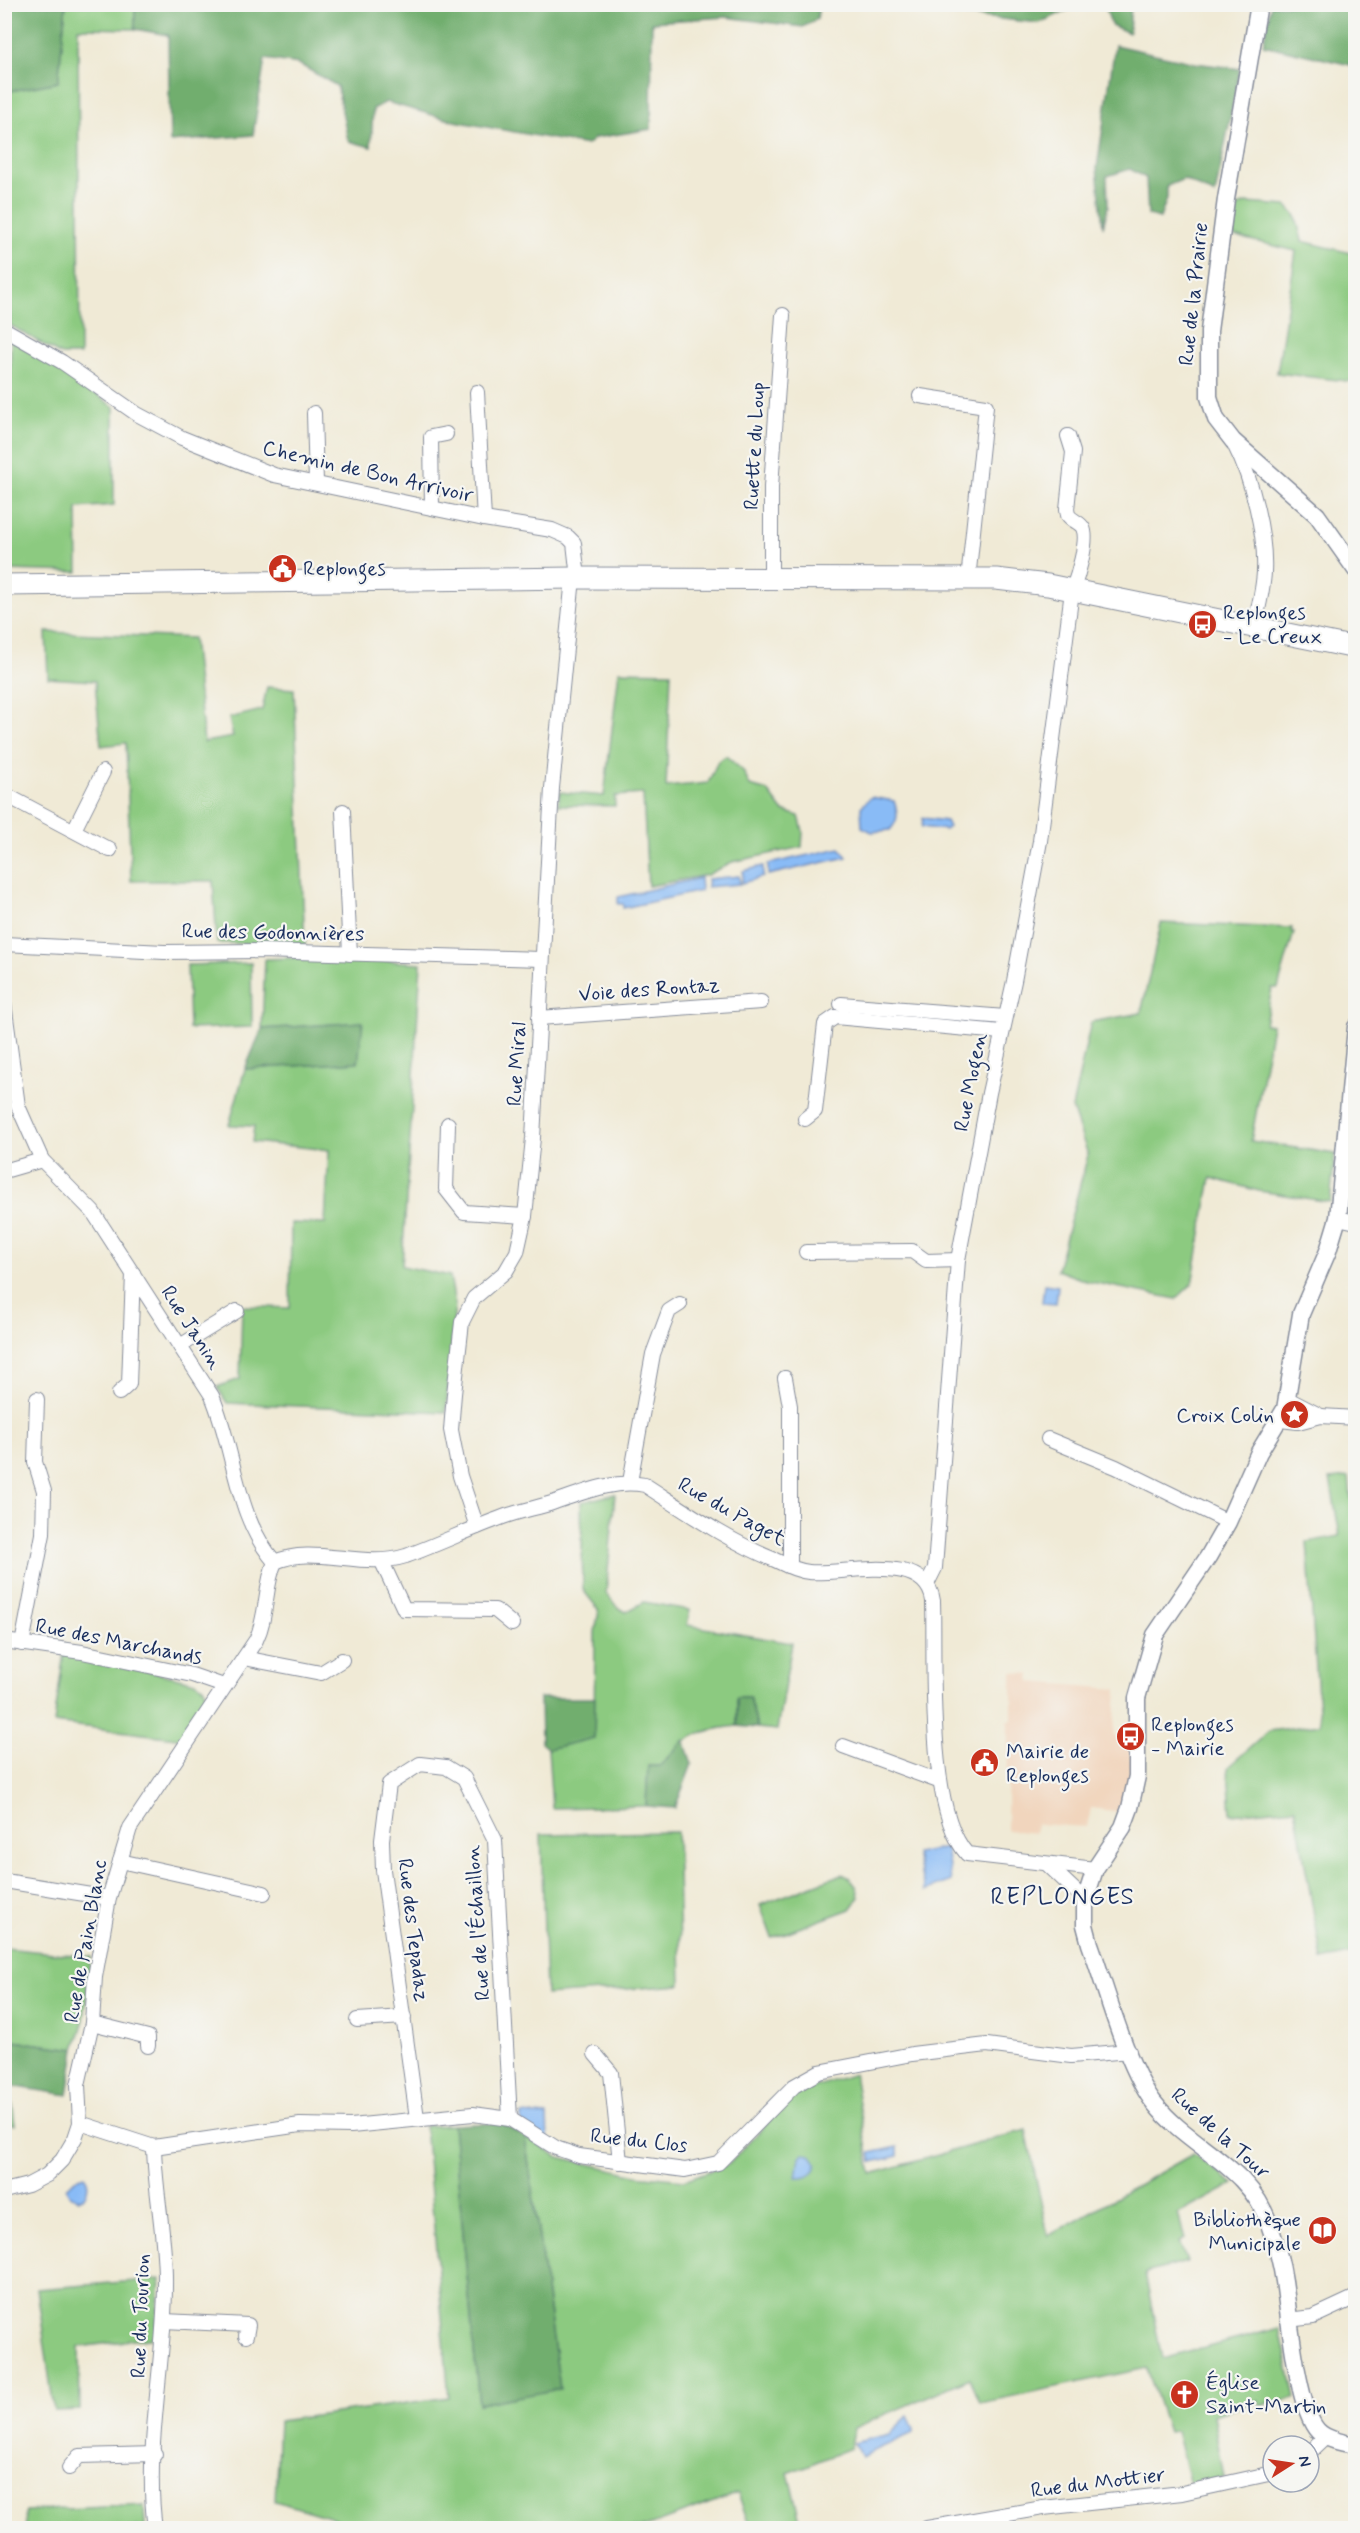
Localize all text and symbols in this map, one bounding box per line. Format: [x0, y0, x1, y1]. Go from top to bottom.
street label: Rue de la Prairie [1173, 221, 1215, 367]
street label: Ruette du Loup [738, 381, 772, 511]
street label: Chemin de Bon Arrivoir [260, 434, 476, 510]
public building icon: Replonges [266, 552, 298, 584]
place label: Replonges [303, 555, 386, 585]
place label: Replonges - Le Creux [1223, 599, 1322, 651]
bus stop icon: Replonges - Le Creux [1186, 608, 1218, 640]
street label: Rue des Godonnières [181, 917, 365, 949]
street label: Voie des Rontaz [578, 971, 721, 1009]
street label: Rue Miral [501, 1021, 533, 1107]
street label: Rue Mogen [948, 1030, 996, 1134]
street label: Rue Janin [154, 1280, 229, 1375]
place icon: Croix Colin [1279, 1399, 1311, 1431]
place label: Croix Colin [1176, 1402, 1274, 1430]
street label: Rue du Paget [672, 1471, 791, 1554]
street label: Rue des Marchands [33, 1612, 205, 1672]
place label: Replonges - Mairie [1151, 1711, 1234, 1763]
bus stop icon: Replonges - Mairie [1114, 1720, 1146, 1752]
place label: Mairie de Replonges [1006, 1738, 1089, 1792]
public building icon: Mairie de Replonges [969, 1747, 1001, 1779]
street label: Rue de l'Échaillon [459, 1844, 497, 2002]
street label: Rue de Pain Blanc [58, 1857, 114, 2025]
street label: Rue des Tepadaz [390, 1857, 436, 2004]
district label: REPLONGES [991, 1882, 1135, 1913]
street label: Rue de la Tour [1165, 2082, 1276, 2186]
street label: Rue du Clos [589, 2122, 689, 2160]
place label: Bibliothèque Municipale [1193, 2206, 1301, 2258]
library icon: Bibliothèque Municipale [1306, 2215, 1338, 2247]
street label: Rue du Tourion [125, 2253, 157, 2379]
place label: Église Saint-Martin [1206, 2369, 1326, 2421]
church icon: Église Saint-Martin [1169, 2378, 1201, 2410]
north arrow [1261, 2434, 1321, 2494]
text: N [1293, 2454, 1316, 2469]
street label: Rue du Mottier [1029, 2461, 1167, 2505]

